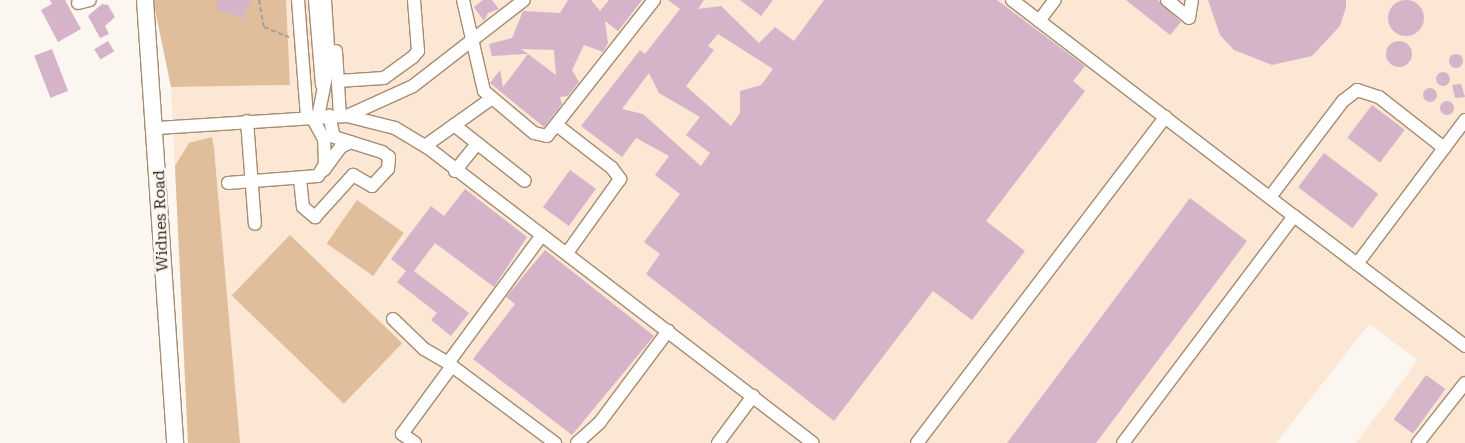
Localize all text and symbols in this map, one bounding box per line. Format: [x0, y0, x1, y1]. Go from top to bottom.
street label: Widnes Road [150, 170, 172, 272]

